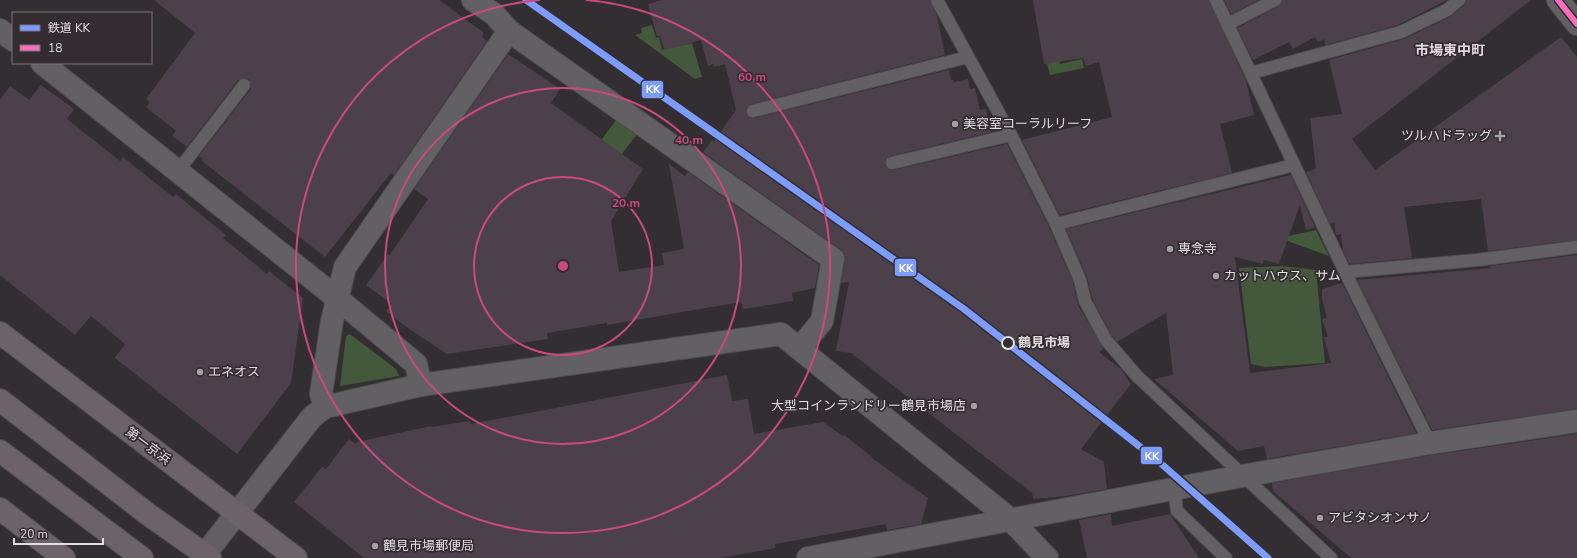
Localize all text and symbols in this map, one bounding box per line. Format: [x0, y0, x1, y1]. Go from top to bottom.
legend [12, 12, 152, 64]
text: 鉄道 KK [48, 20, 91, 36]
text: 18 [48, 40, 62, 56]
district label: 市場東中町 [1415, 41, 1485, 60]
text: 60 m [738, 69, 766, 85]
line badge: KK [641, 80, 664, 99]
text: KK [646, 82, 661, 97]
place label: 美容室コーラルリーフ [963, 115, 1092, 133]
marker: 美容室コーラルリーフ [950, 119, 960, 129]
place label: ツルハドラッグ [1401, 127, 1492, 145]
marker: ツルハドラッグ [1495, 131, 1505, 141]
text: 40 m [675, 132, 703, 148]
text: 20 m [612, 195, 640, 211]
place label: 専念寺 [1178, 240, 1217, 258]
marker: 専念寺 [1165, 244, 1175, 254]
line badge: KK [894, 258, 917, 277]
centre of rings [556, 259, 570, 273]
text: KK [899, 261, 914, 276]
place label: カットハウス、サム [1224, 267, 1341, 285]
marker: カットハウス、サム [1211, 271, 1221, 281]
place label: 鶴見市場 [1018, 334, 1070, 352]
marker: 鶴見市場 [1001, 336, 1015, 350]
place label: エネオス [208, 363, 260, 381]
marker: エネオス [195, 367, 205, 377]
place label: 大型コインランドリー鶴見市場店 [771, 397, 966, 415]
marker: 大型コインランドリー鶴見市場店 [969, 401, 979, 411]
street label: 第一京浜 [122, 423, 174, 469]
line badge: KK [1140, 446, 1163, 465]
text: KK [1145, 449, 1160, 464]
place label: アビタシオンサノ [1328, 509, 1432, 527]
marker: アビタシオンサノ [1315, 513, 1325, 523]
scale bar [14, 520, 103, 546]
text: 20 m [20, 526, 48, 542]
place label: 鶴見市場郵便局 [383, 537, 474, 555]
marker: 鶴見市場郵便局 [370, 541, 380, 551]

